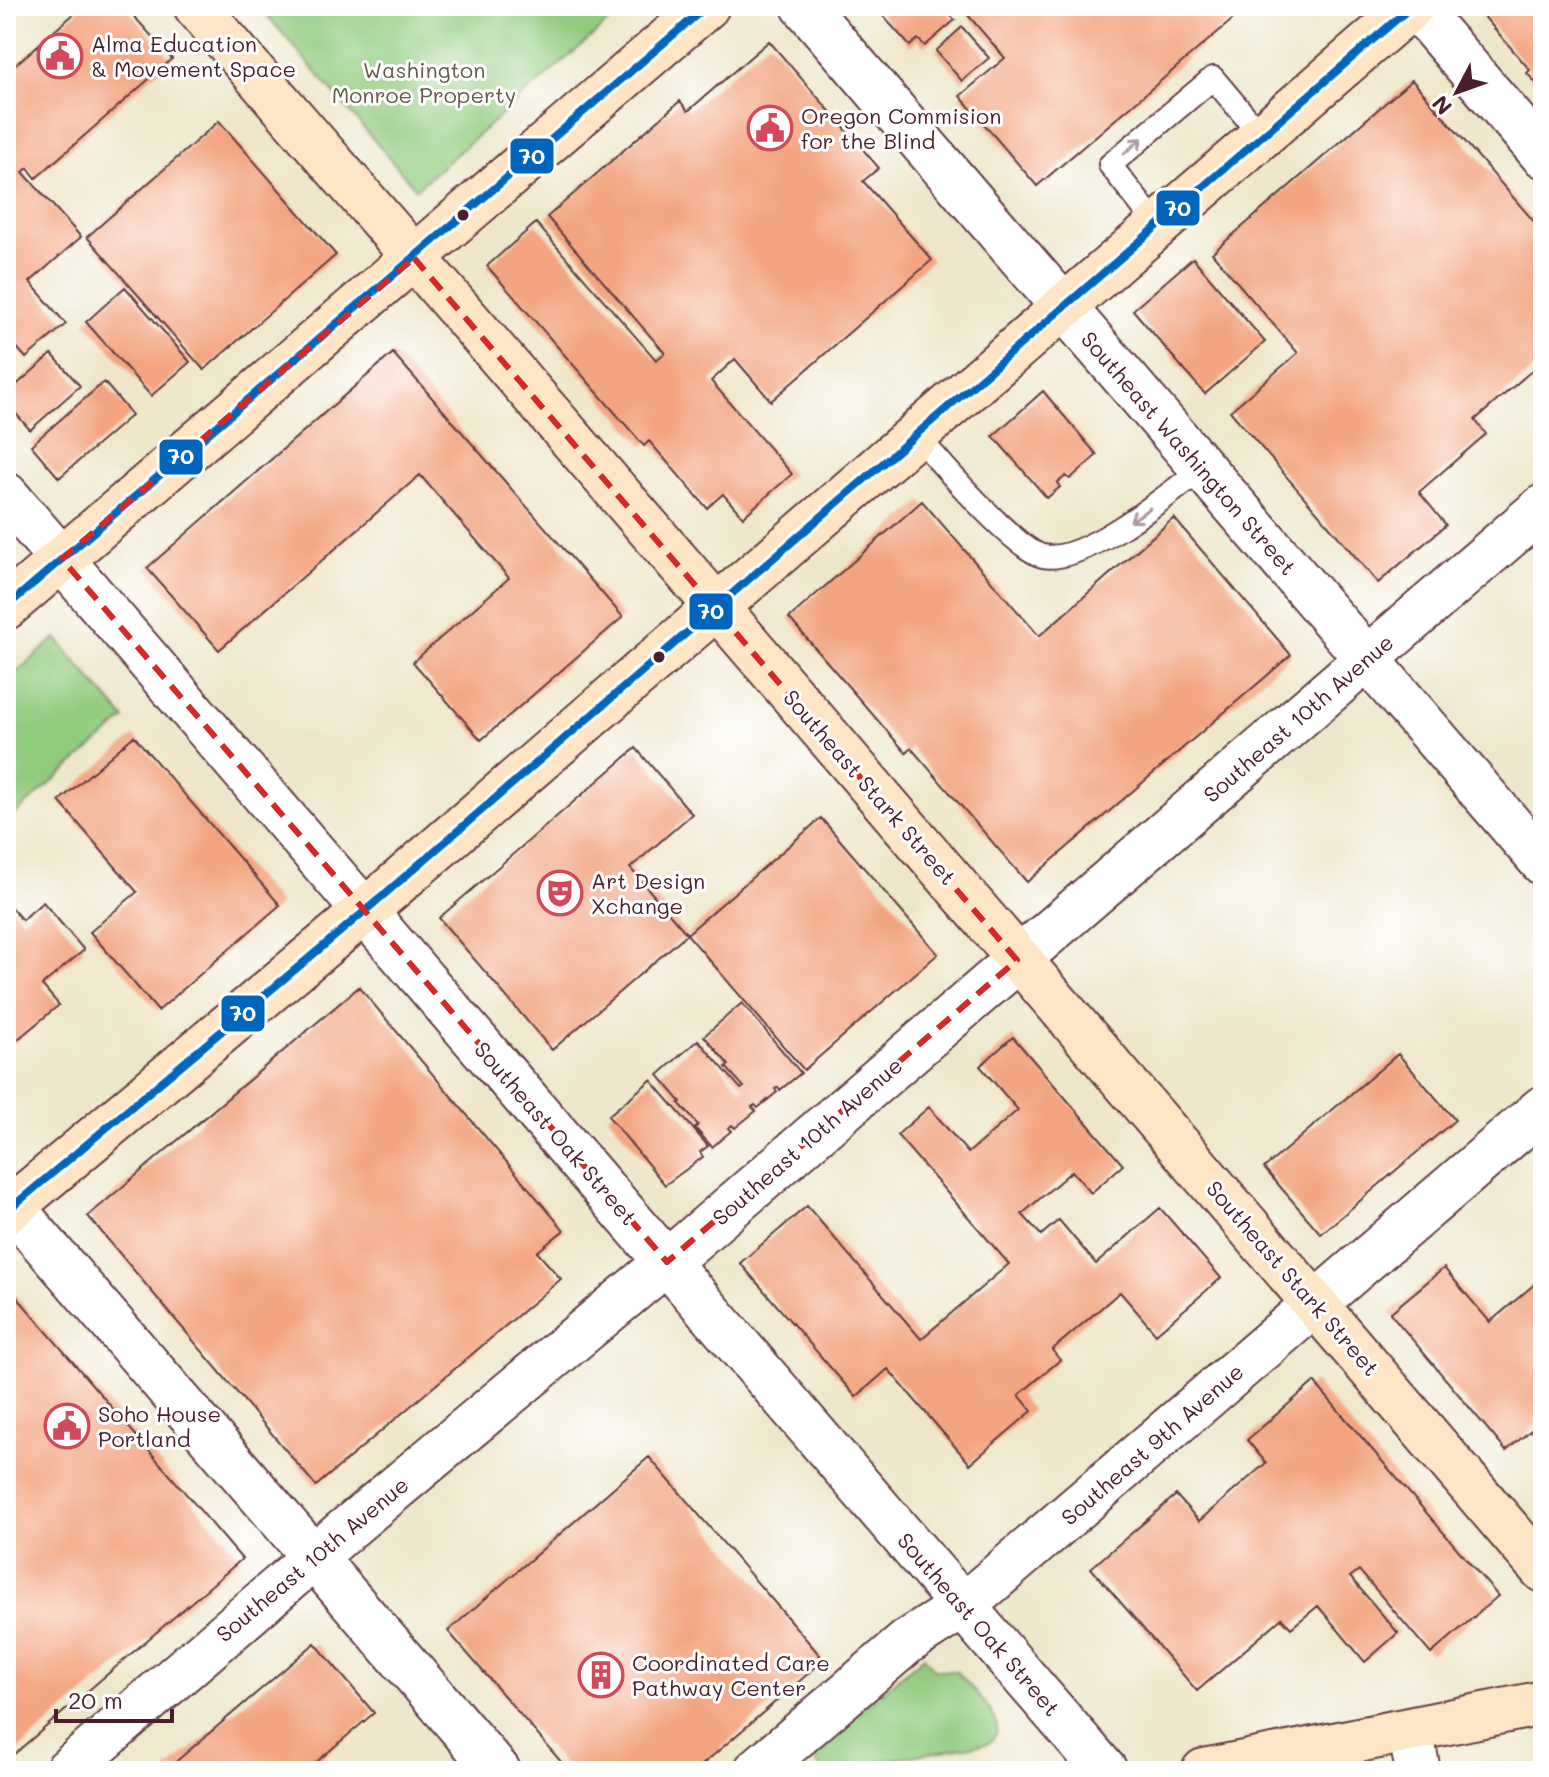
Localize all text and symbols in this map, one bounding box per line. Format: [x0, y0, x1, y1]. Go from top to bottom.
place label: Alma Education & Movement Space [91, 29, 296, 83]
public building icon: Alma Education & Movement Space [36, 32, 84, 80]
north arrow [1417, 52, 1497, 132]
park label: Washington Monroe Property [332, 55, 516, 109]
text: N [1425, 90, 1458, 121]
place label: Oregon Commision for the Blind [801, 101, 1001, 155]
public building icon: Oregon Commision for the Blind [746, 104, 794, 152]
line badge: 70 [509, 137, 555, 175]
one-way arrow [1122, 137, 1143, 155]
text: 70 [519, 141, 545, 170]
line badge: 70 [1155, 189, 1201, 227]
text: 70 [1165, 193, 1191, 222]
unlabelled marker [455, 207, 471, 223]
street label: Southeast Washington Street [1075, 325, 1303, 581]
line badge: 70 [158, 438, 204, 476]
text: 70 [168, 441, 194, 470]
one-way arrow [1130, 507, 1152, 523]
line badge: 70 [688, 592, 734, 631]
text: 70 [698, 596, 724, 625]
street label: Southeast 10th Avenue [1197, 627, 1399, 809]
unlabelled marker [651, 649, 667, 665]
street label: Southeast Stark Street [777, 683, 963, 891]
place label: Art Design Xchange [591, 866, 705, 920]
theatre icon: Art Design Xchange [536, 869, 584, 917]
line badge: 70 [220, 994, 266, 1033]
text: 70 [230, 998, 256, 1027]
street label: Southeast Oak Street [468, 1035, 644, 1231]
street label: Southeast 10th Avenue [706, 1050, 908, 1232]
street label: Southeast Stark Street [1200, 1174, 1386, 1382]
street label: Southeast 9th Avenue [1055, 1357, 1249, 1531]
place label: Soho House Portland [98, 1399, 221, 1453]
public building icon: Soho House Portland [43, 1402, 91, 1450]
street label: Southeast 10th Avenue [210, 1470, 414, 1648]
street label: Southeast Oak Street [891, 1526, 1067, 1722]
place label: Coordinated Care Pathway Center [632, 1648, 830, 1702]
building icon: Coordinated Care Pathway Center [577, 1651, 625, 1699]
scale bar [56, 1673, 172, 1723]
text: 20 m [68, 1684, 123, 1715]

